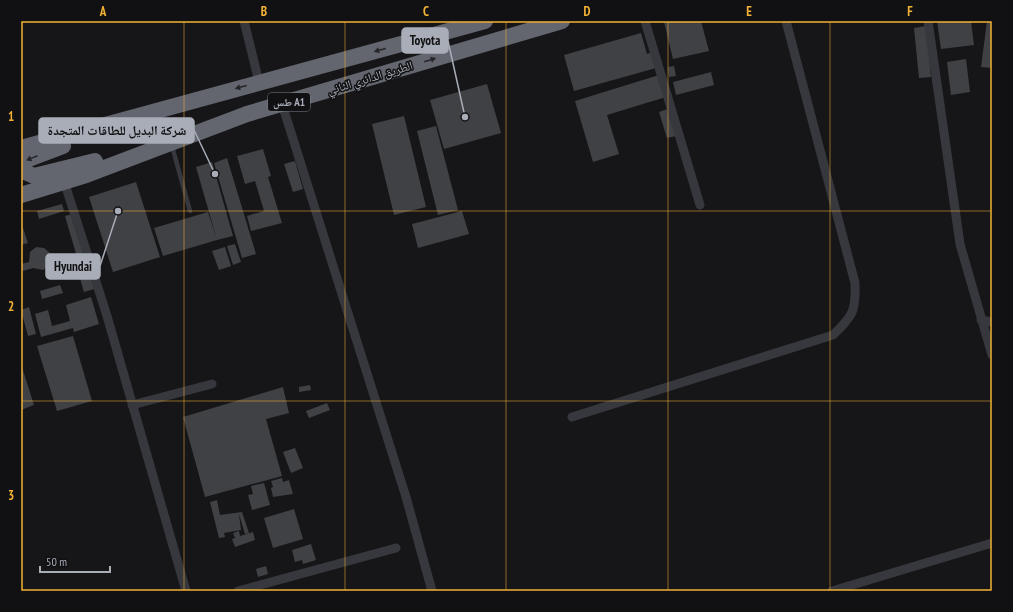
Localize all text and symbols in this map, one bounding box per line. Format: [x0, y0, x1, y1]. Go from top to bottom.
text: A [99, 3, 107, 20]
text: B [261, 3, 267, 20]
text: C [423, 3, 429, 20]
text: D [584, 3, 591, 20]
text: E [746, 3, 752, 20]
text: F [907, 3, 913, 20]
callout: Toyota [402, 28, 448, 53]
text: Toyota [410, 32, 440, 49]
one-way arrow [374, 47, 386, 53]
street label: الطريق الدائري الثاني [325, 57, 415, 101]
one-way arrow [425, 57, 437, 63]
one-way arrow [235, 84, 247, 90]
road number: طس A1 [268, 93, 310, 111]
text: 1 [8, 108, 14, 125]
callout: شركة البديل للطاقات المتجدة [39, 118, 194, 143]
text: شركة البديل للطاقات المتجدة [48, 122, 186, 139]
one-way arrow [26, 155, 38, 161]
callout: Hyundai [46, 254, 100, 279]
text: Hyundai [54, 258, 92, 275]
text: 2 [8, 298, 14, 315]
text: 3 [8, 487, 14, 504]
scale bar [40, 548, 110, 574]
text: 50 m [46, 554, 67, 569]

